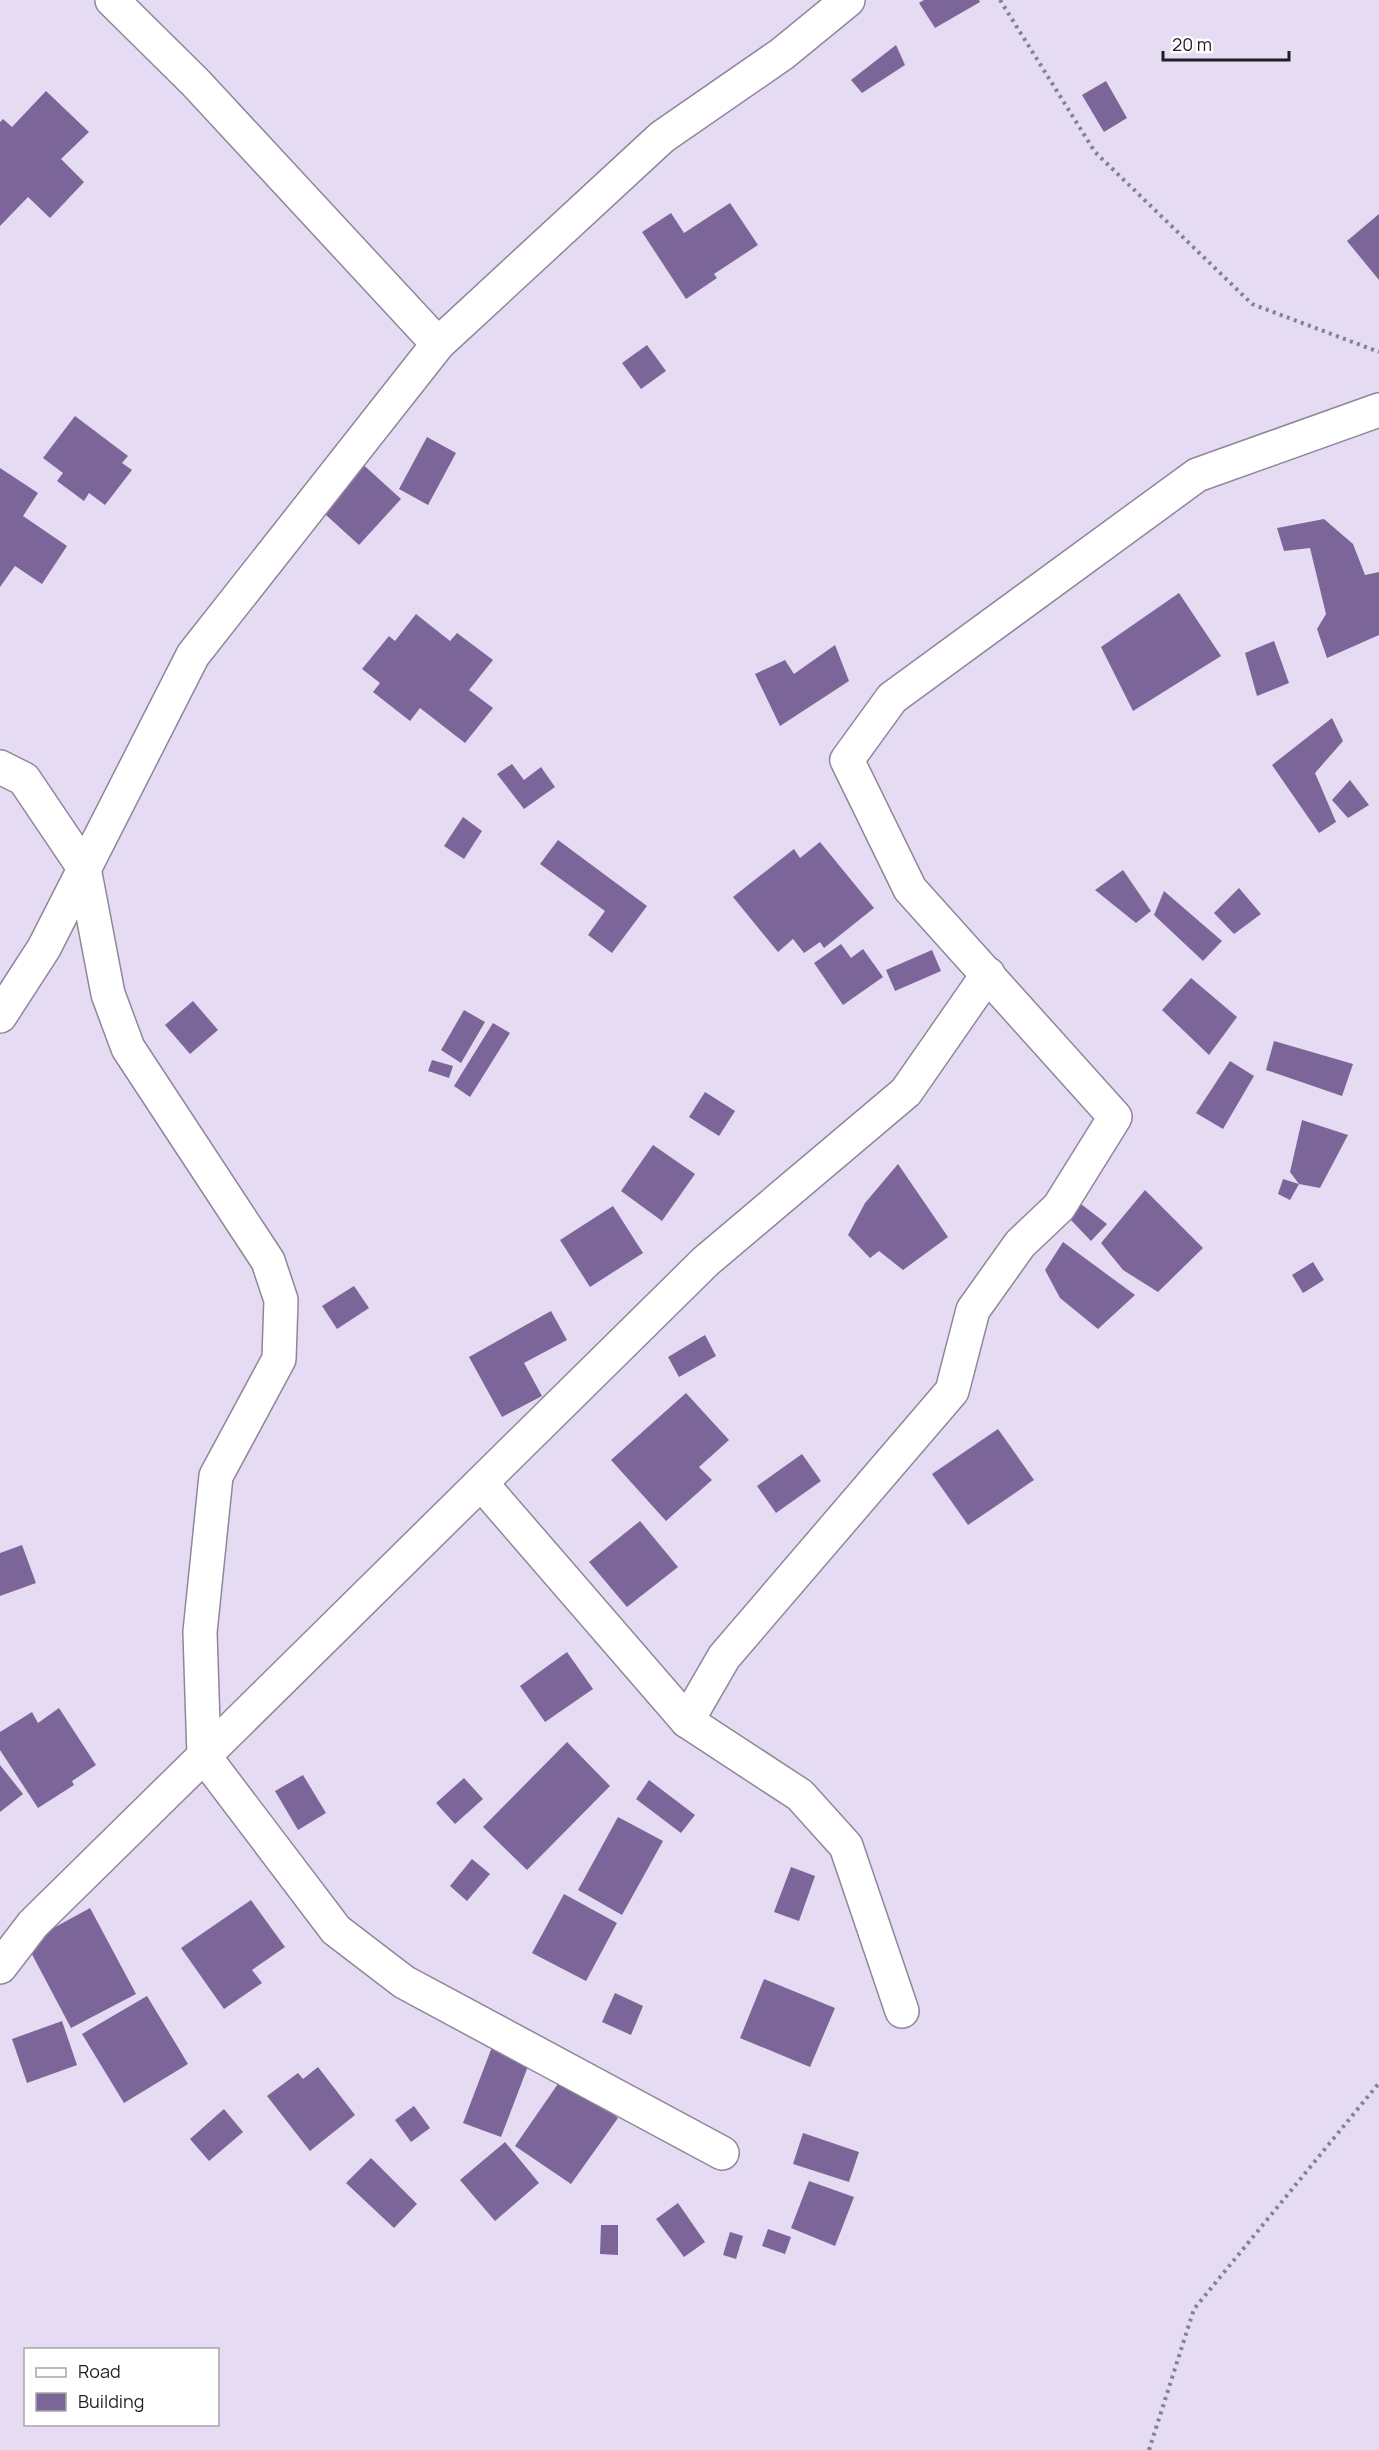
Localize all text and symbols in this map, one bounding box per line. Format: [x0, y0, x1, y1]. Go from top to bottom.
scale bar [1163, 24, 1289, 62]
text: 20 m [1172, 32, 1212, 56]
legend [24, 2348, 219, 2426]
text: Road [78, 2359, 121, 2383]
text: Building [78, 2389, 144, 2413]

